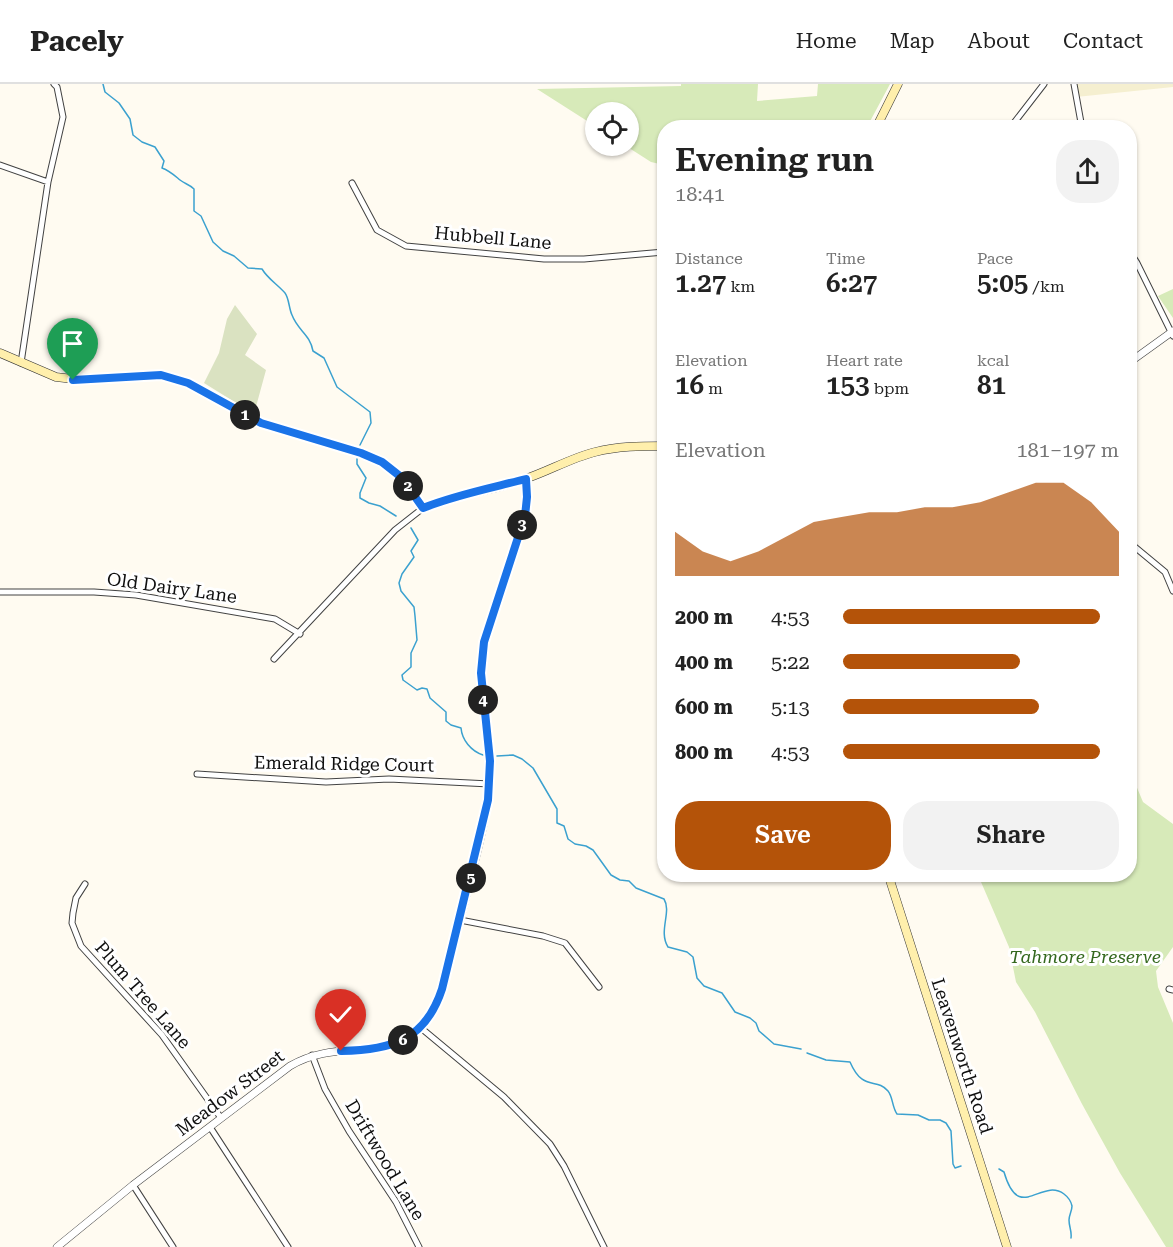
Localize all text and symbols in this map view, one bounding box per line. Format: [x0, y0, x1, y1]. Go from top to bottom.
text: Pacely [30, 25, 124, 58]
text: Home [796, 29, 857, 53]
text: Map [890, 29, 935, 53]
text: About [968, 29, 1030, 53]
text: Contact [1063, 29, 1143, 53]
map controls [585, 102, 639, 156]
button: locate [585, 102, 639, 156]
text: Evening run [675, 140, 874, 179]
button: share [1056, 140, 1119, 203]
text: 18:41 [675, 182, 725, 206]
street label: Hubbell Lane [434, 222, 553, 253]
text: Distance [675, 249, 743, 268]
text: Time [826, 249, 865, 268]
text: Pace [977, 249, 1013, 268]
text: 1.27 [675, 268, 726, 298]
text: 6:27 [826, 268, 877, 298]
text: 5:05 [977, 268, 1028, 298]
text: km [726, 277, 755, 296]
text: /km [1028, 277, 1065, 296]
pin [47, 318, 98, 380]
icon: arrive [56, 327, 89, 360]
text: Elevation [675, 351, 748, 370]
text: Heart rate [826, 351, 903, 370]
text: kcal [977, 351, 1009, 370]
text: 16 [675, 370, 704, 400]
text: 153 [826, 370, 870, 400]
text: 81 [977, 370, 1006, 400]
text: m [704, 379, 723, 398]
text: bpm [870, 379, 909, 398]
pin: 1 [230, 400, 260, 430]
text: 1 [241, 405, 249, 424]
text: Elevation [675, 438, 766, 462]
text: 181–197 m [1016, 438, 1119, 462]
pin: 2 [393, 471, 423, 501]
text: 2 [404, 476, 412, 495]
pin: 3 [507, 510, 537, 540]
text: 3 [518, 515, 526, 534]
street label: Old Dairy Lane [106, 568, 238, 607]
text: 200 m [675, 605, 733, 629]
text: 4:53 [771, 605, 810, 629]
text: 400 m [675, 650, 733, 674]
text: 5:22 [771, 650, 810, 674]
pin: 4 [468, 685, 498, 715]
text: 4 [479, 690, 487, 709]
text: 600 m [675, 695, 733, 719]
text: 5:13 [771, 695, 810, 719]
text: 800 m [675, 740, 733, 764]
text: 4:53 [771, 740, 810, 764]
street label: Emerald Ridge Court [254, 751, 435, 776]
button: Save [675, 801, 891, 870]
button: Share [903, 801, 1119, 870]
pin: 5 [456, 863, 486, 893]
text: 5 [467, 868, 475, 887]
street label: Plum Tree Lane [91, 937, 196, 1053]
park label: Tahmore Preserve [1009, 946, 1161, 967]
street label: Leavenworth Road [927, 976, 998, 1137]
pin [315, 989, 366, 1051]
icon: check [324, 998, 357, 1031]
pin: 6 [388, 1025, 418, 1055]
text: 6 [399, 1030, 407, 1049]
street label: Meadow Street [172, 1045, 288, 1140]
street label: Driftwood Lane [341, 1096, 430, 1224]

